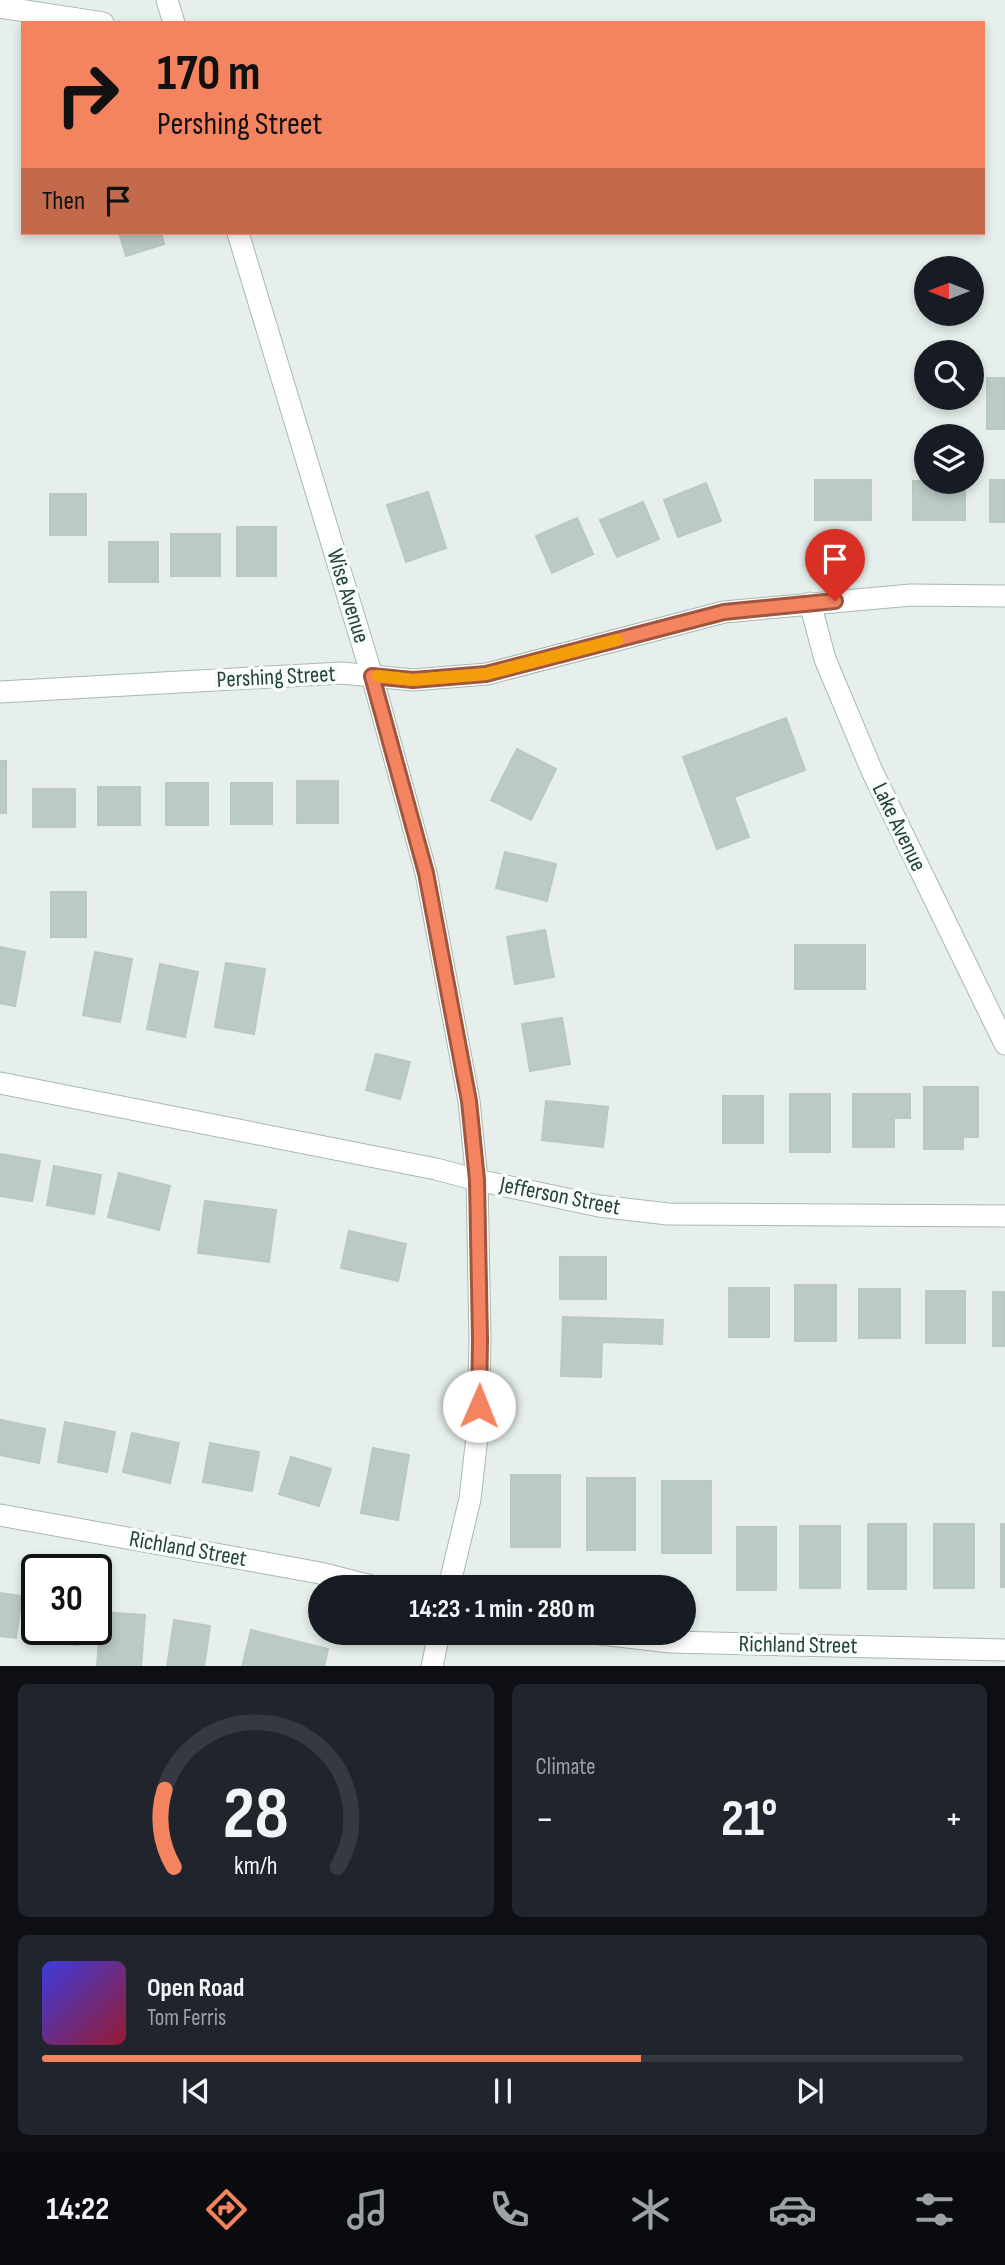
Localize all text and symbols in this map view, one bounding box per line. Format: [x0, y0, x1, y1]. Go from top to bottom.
text: 170 m [157, 45, 261, 104]
icon: right [42, 49, 133, 140]
text: Pershing Street [157, 105, 322, 144]
icon: arrive [99, 182, 137, 220]
text: Then [42, 186, 85, 217]
north arrow [914, 256, 984, 326]
map controls [914, 256, 984, 494]
button: search [914, 340, 984, 410]
button: layers [914, 424, 984, 494]
pin [805, 529, 865, 601]
icon: arrive [816, 540, 854, 578]
street label: Wise Avenue [320, 546, 376, 646]
street label: Pershing Street [216, 660, 336, 694]
street label: Lake Avenue [866, 778, 932, 876]
street label: Jefferson Street [496, 1170, 623, 1221]
position arrow [442, 1369, 516, 1443]
street label: Richland Street [127, 1525, 249, 1573]
speed limit sign: 30 [21, 1554, 112, 1645]
text: 14:23 · 1 min · 280 m [409, 1594, 595, 1625]
street label: Richland Street [738, 1630, 858, 1660]
text: Climate [536, 1753, 595, 1781]
text: 28 [223, 1771, 289, 1859]
text: 21° [721, 1788, 777, 1851]
text: − [536, 1797, 554, 1842]
text: + [944, 1797, 963, 1842]
text: km/h [234, 1850, 277, 1881]
text: Open Road [147, 1973, 244, 2004]
text: Tom Ferris [147, 2004, 226, 2032]
icon: previous [177, 2072, 215, 2110]
icon: pause [484, 2072, 522, 2110]
icon: next [791, 2072, 829, 2110]
icon: directions [202, 2185, 251, 2234]
icon: music [343, 2185, 392, 2234]
icon: phone [485, 2185, 534, 2234]
icon: climate [626, 2185, 675, 2234]
icon: car [768, 2185, 817, 2234]
icon: filters [910, 2185, 959, 2234]
text: 14:22 [46, 2190, 109, 2229]

